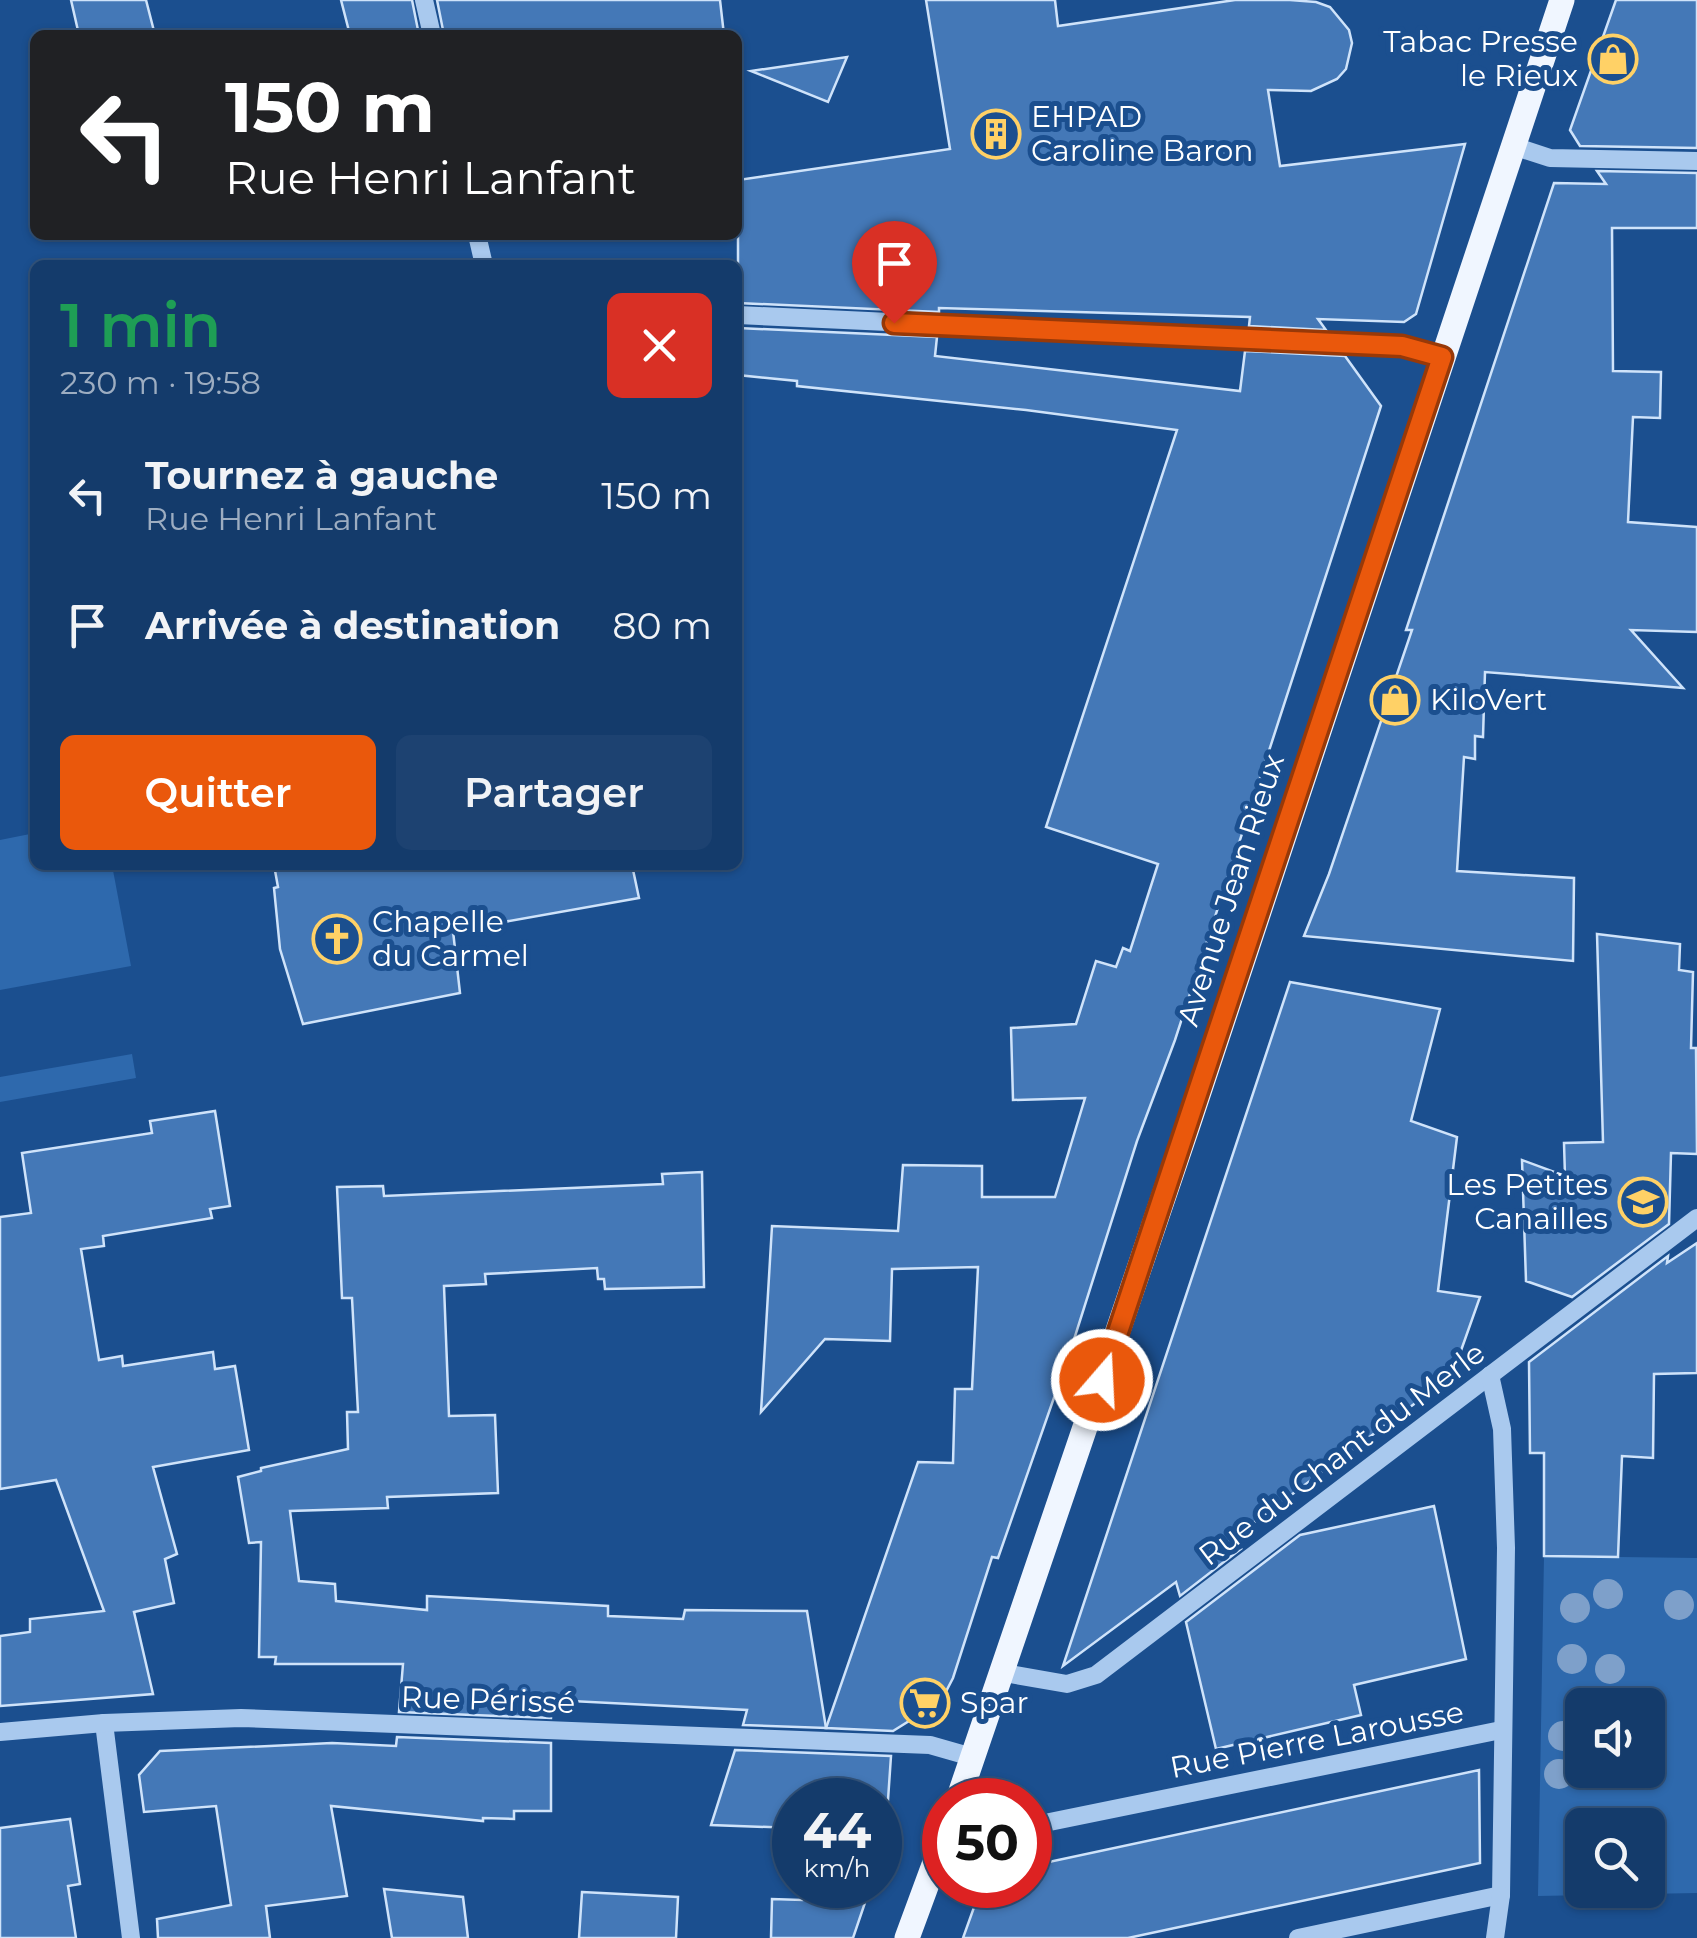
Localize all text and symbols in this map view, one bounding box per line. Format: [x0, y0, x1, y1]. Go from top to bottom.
place label: Tabac Presse le Rieux [1383, 23, 1578, 94]
shop icon: Tabac Presse le Rieux [1587, 33, 1639, 85]
text: 150 m [225, 64, 435, 150]
icon: left [60, 70, 190, 200]
place label: EHPAD Caroline Baron [1031, 98, 1254, 169]
building icon: EHPAD Caroline Baron [970, 108, 1022, 160]
text: Rue Henri Lanfant [225, 150, 636, 205]
pin [852, 221, 937, 324]
icon: arrive [867, 236, 922, 291]
text: 1 min [60, 289, 221, 362]
button: close [607, 293, 712, 398]
text: 230 m · 19:58 [60, 363, 261, 402]
text: Tournez à gauche [145, 452, 498, 499]
icon: left [60, 468, 115, 523]
text: 150 m [601, 472, 712, 519]
text: Rue Henri Lanfant [145, 499, 437, 538]
icon: arrive [60, 598, 115, 653]
text: Arrivée à destination [145, 602, 560, 649]
text: 80 m [612, 602, 712, 649]
shop icon: KiloVert [1369, 674, 1421, 726]
place label: KiloVert [1430, 681, 1547, 718]
button: Quitter [60, 735, 376, 850]
button: Partager [396, 735, 712, 850]
street label: Avenue Jean Rieux [1169, 749, 1292, 1030]
place label: Chapelle du Carmel [372, 903, 529, 974]
church icon: Chapelle du Carmel [311, 913, 363, 965]
place label: Les Petites Canailles [1446, 1166, 1608, 1237]
school or university icon: Les Petites Canailles [1617, 1176, 1669, 1228]
position arrow [1050, 1328, 1154, 1432]
street label: Rue du Chant du Merle [1191, 1334, 1492, 1573]
supermarket icon: Spar [899, 1677, 951, 1729]
street label: Rue Périssé [400, 1678, 576, 1721]
place label: Spar [960, 1684, 1028, 1721]
map controls [1565, 1688, 1665, 1908]
button: sound [1565, 1688, 1665, 1788]
street label: Rue Pierre Larousse [1167, 1693, 1467, 1786]
speed limit sign: 50 [922, 1778, 1052, 1908]
text: 44 [803, 1800, 871, 1861]
button: search [1565, 1808, 1665, 1908]
text: km/h [804, 1853, 870, 1883]

